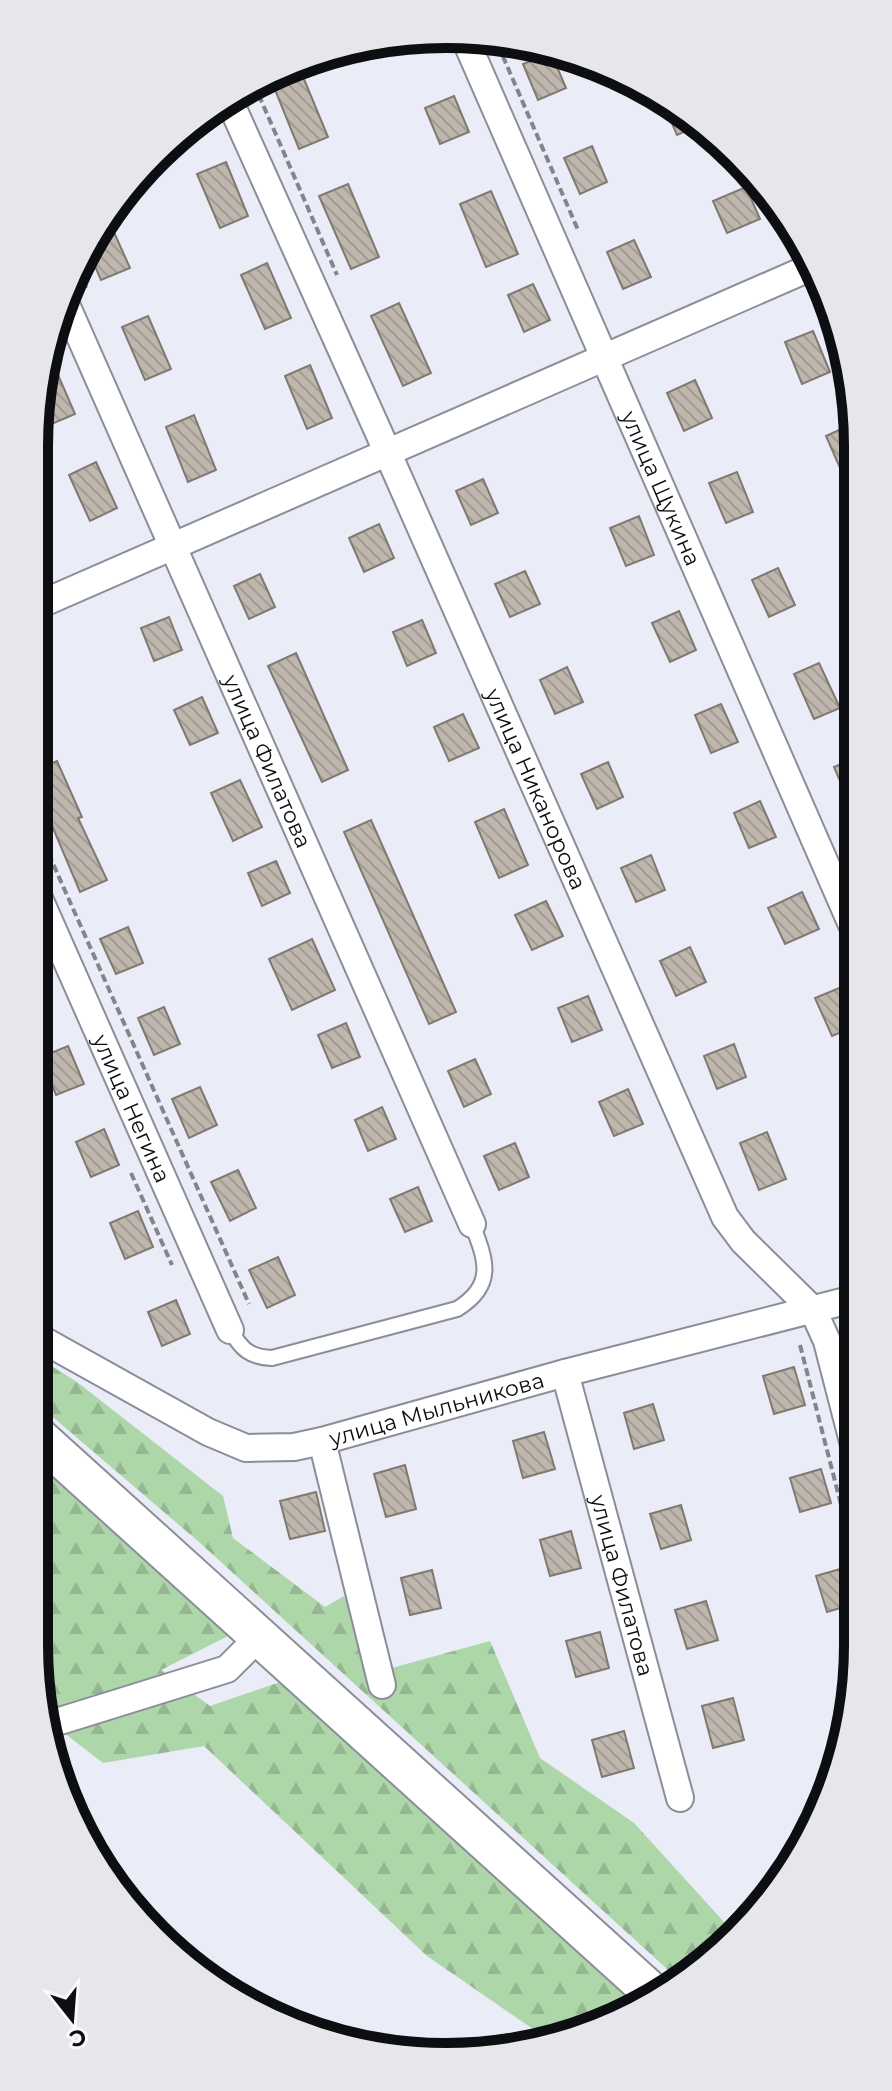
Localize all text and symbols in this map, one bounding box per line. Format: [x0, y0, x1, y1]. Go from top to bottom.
street label: улица Щукина [615, 406, 706, 570]
street label: улица Филатова [217, 670, 317, 852]
street label: улица Никанорова [479, 683, 592, 894]
street label: улица Негина [86, 1029, 176, 1187]
street label: улица Мыльникова [325, 1367, 547, 1453]
street label: улица Филатова [584, 1491, 659, 1679]
north arrow [32, 1979, 112, 2059]
text: С [66, 2022, 89, 2053]

